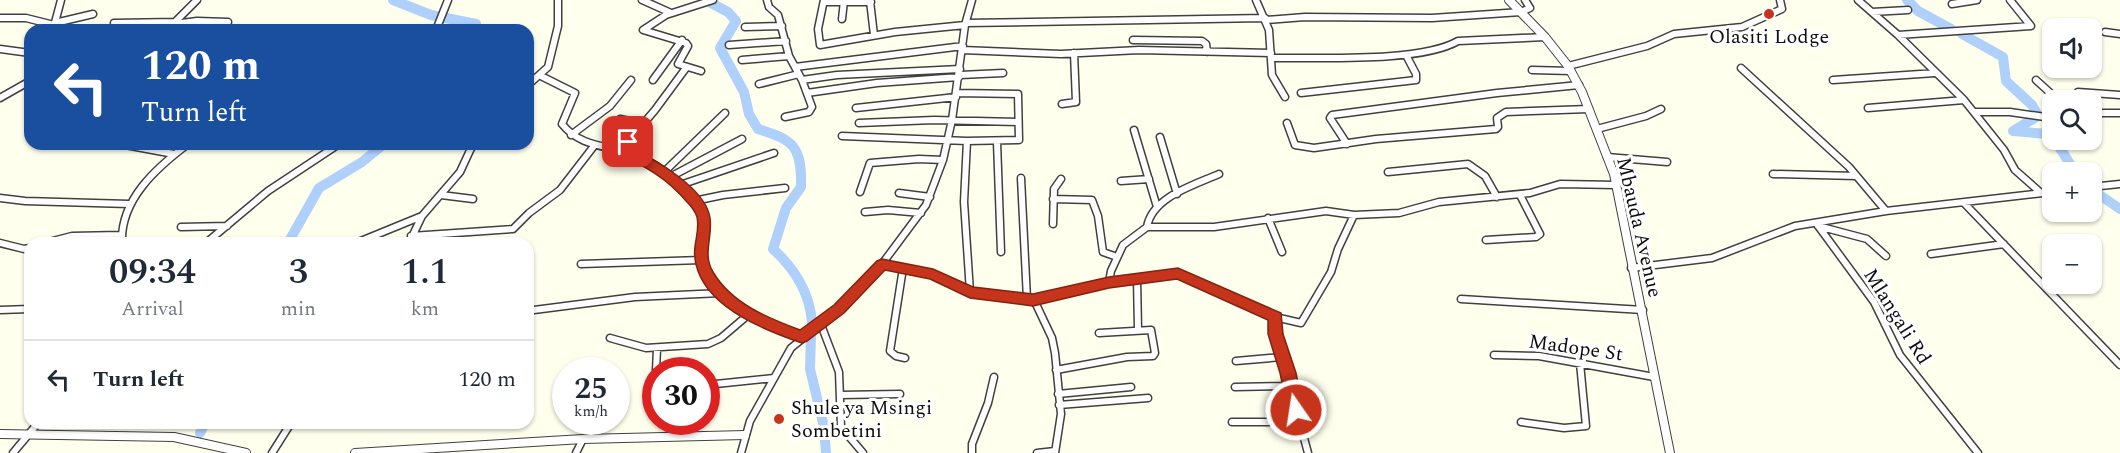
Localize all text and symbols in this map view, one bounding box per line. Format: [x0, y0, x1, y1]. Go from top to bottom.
marker: Olasiti Lodge [1762, 7, 1776, 21]
map controls [2042, 18, 2102, 294]
button: sound [2042, 18, 2102, 78]
place label: Olasiti Lodge [1709, 22, 1829, 52]
text: 120 m [141, 35, 260, 98]
icon: left [42, 48, 120, 126]
button: search [2042, 90, 2102, 150]
text: Turn left [141, 92, 247, 134]
pin [602, 116, 653, 167]
icon: arrive [611, 125, 644, 158]
street label: Mbauda Avenue [1608, 154, 1670, 300]
button: + [2042, 162, 2102, 222]
button: − [2042, 234, 2102, 294]
text: 09:34 [109, 245, 196, 300]
text: 3 [289, 245, 308, 300]
text: 1.1 [401, 245, 449, 300]
street label: Mlangali Rd [1856, 263, 1939, 370]
text: Arrival [121, 294, 184, 324]
text: min [281, 294, 316, 324]
text: km [411, 294, 439, 324]
street label: Madope St [1527, 327, 1625, 369]
speed limit sign: 30 [642, 357, 720, 435]
icon: left [42, 363, 75, 396]
text: Turn left [93, 363, 185, 396]
text: 120 m [459, 363, 516, 396]
text: 25 [574, 366, 608, 412]
position arrow [1264, 378, 1328, 442]
place label: Shule ya Msingi Sombetini [791, 393, 932, 446]
text: km/h [574, 400, 608, 423]
marker: Shule ya Msingi Sombetini [772, 412, 786, 426]

